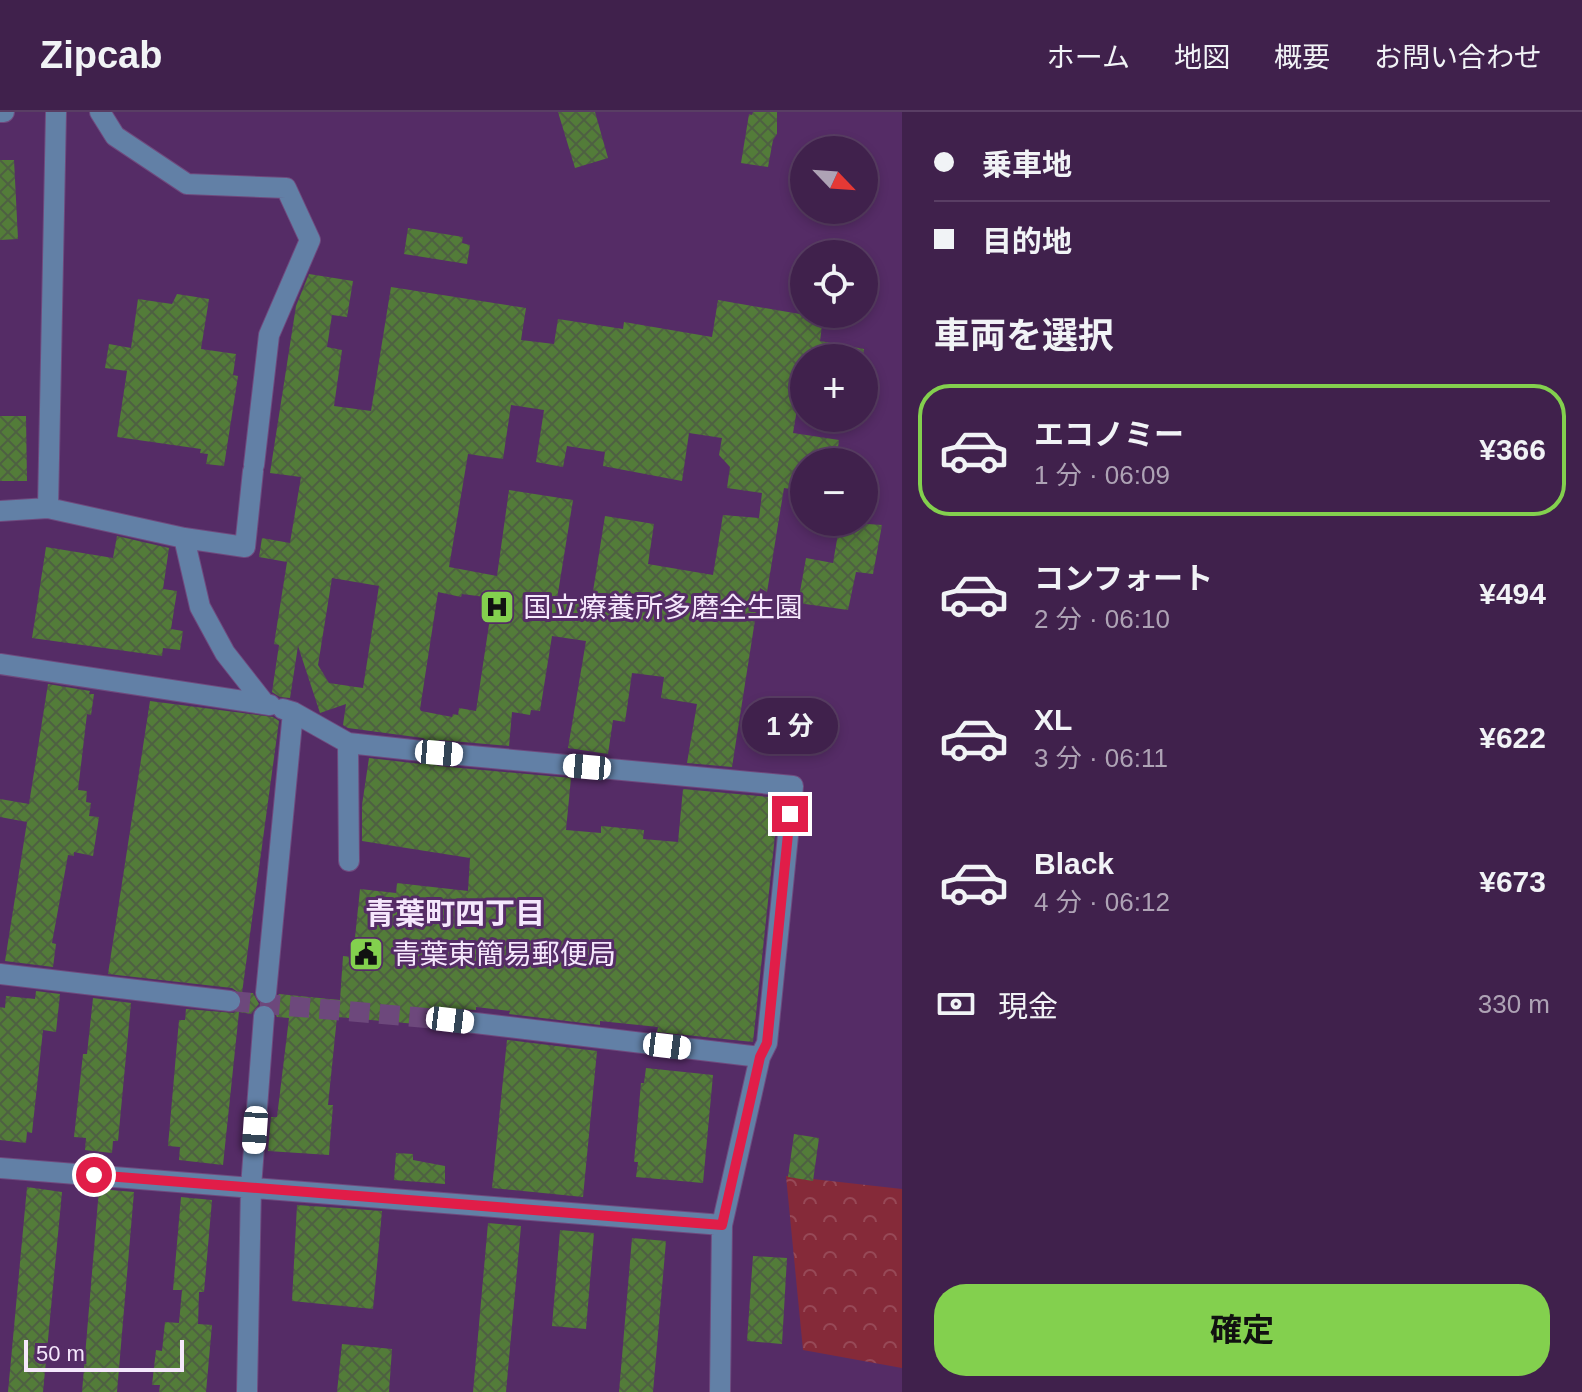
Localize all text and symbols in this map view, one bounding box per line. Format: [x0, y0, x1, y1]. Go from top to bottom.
text: Zipcab [40, 34, 162, 76]
text: ホーム [1047, 42, 1130, 73]
text: 地図 [1174, 42, 1230, 73]
text: 概要 [1274, 42, 1330, 73]
text: お問い合わせ [1374, 42, 1542, 73]
north arrow [790, 136, 878, 224]
map controls [790, 136, 878, 536]
text: 乗車地 [982, 148, 1072, 181]
text: 目的地 [982, 225, 1072, 258]
button: locate [790, 240, 878, 328]
text: 車両を選択 [934, 315, 1114, 356]
button: + [790, 344, 878, 432]
icon: car [938, 414, 1010, 486]
text: エコノミー [1034, 418, 1184, 451]
text: ¥366 [1479, 433, 1546, 466]
button: − [790, 448, 878, 536]
text: 1 分 · 06:09 [1034, 460, 1170, 490]
icon: car [938, 558, 1010, 630]
text: コンフォート [1034, 562, 1213, 595]
text: ¥494 [1479, 577, 1546, 610]
hospital icon: 国立療養所多磨全生園 [478, 588, 516, 626]
place label: 国立療養所多磨全生園 [523, 592, 803, 623]
text: 2 分 · 06:10 [1034, 604, 1170, 634]
callout: 1 分 [742, 698, 838, 754]
icon: car [938, 702, 1010, 774]
text: XL [1034, 703, 1072, 736]
text: 1 分 [766, 711, 814, 741]
text: ¥622 [1479, 721, 1546, 754]
car [414, 739, 464, 767]
text: 3 分 · 06:11 [1034, 743, 1168, 773]
car [562, 753, 612, 781]
route end [772, 796, 808, 832]
icon: car [938, 846, 1010, 918]
text: Black [1034, 847, 1114, 880]
text: ¥673 [1479, 865, 1546, 898]
text: 4 分 · 06:12 [1034, 887, 1170, 917]
district label: 青葉町四丁目 [365, 897, 545, 930]
public building icon: 青葉東簡易郵便局 [347, 935, 385, 973]
place label: 青葉東簡易郵便局 [392, 939, 616, 970]
icon: cash [934, 982, 978, 1026]
text: 330 m [1478, 989, 1550, 1019]
text: 現金 [998, 990, 1058, 1023]
car [425, 1005, 475, 1035]
car [642, 1031, 692, 1061]
car [241, 1105, 269, 1155]
route start [76, 1157, 112, 1193]
button: 確定 [934, 1284, 1550, 1376]
scale bar [24, 1336, 184, 1372]
text: 50 m [36, 1341, 85, 1366]

